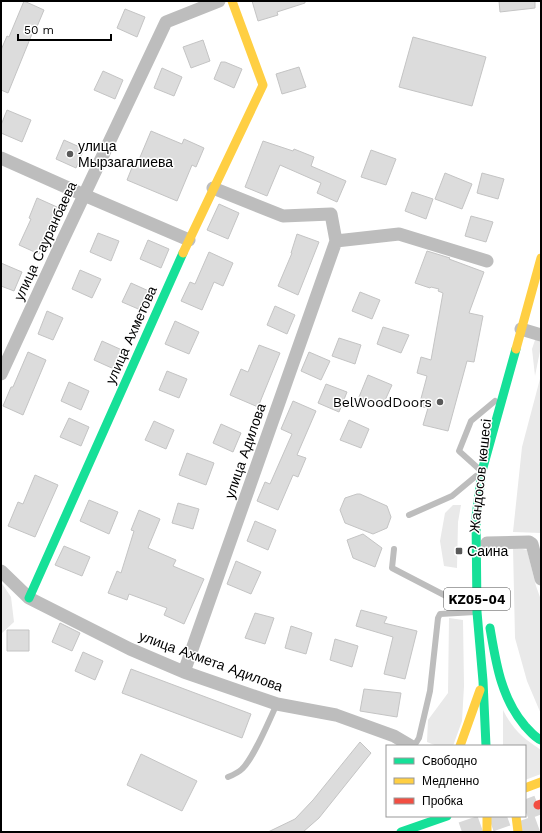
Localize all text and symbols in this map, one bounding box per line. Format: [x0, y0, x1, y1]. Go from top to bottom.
scale bar [18, 16, 111, 42]
text: 50 m [24, 23, 54, 37]
place label: улица Мырзагалиева [78, 138, 173, 170]
marker: улица Мырзагалиева [65, 149, 75, 159]
street label: улица Сауранбаева [10, 179, 80, 303]
street label: улица Ахметова [102, 283, 160, 387]
place label: BelWoodDoors [333, 394, 432, 410]
marker: BelWoodDoors [435, 397, 445, 407]
street label: улица Адилова [221, 401, 269, 501]
street label: Жандосов көшесі [466, 418, 494, 534]
place label: Саина [467, 543, 509, 559]
marker: Саина [454, 546, 464, 556]
road number: KZ05-04 [444, 588, 510, 610]
street label: улица Ахмета Адилова [137, 628, 285, 695]
legend [386, 745, 526, 817]
text: Свободно [422, 754, 477, 768]
text: Медленно [422, 774, 479, 788]
text: Пробка [422, 794, 463, 808]

